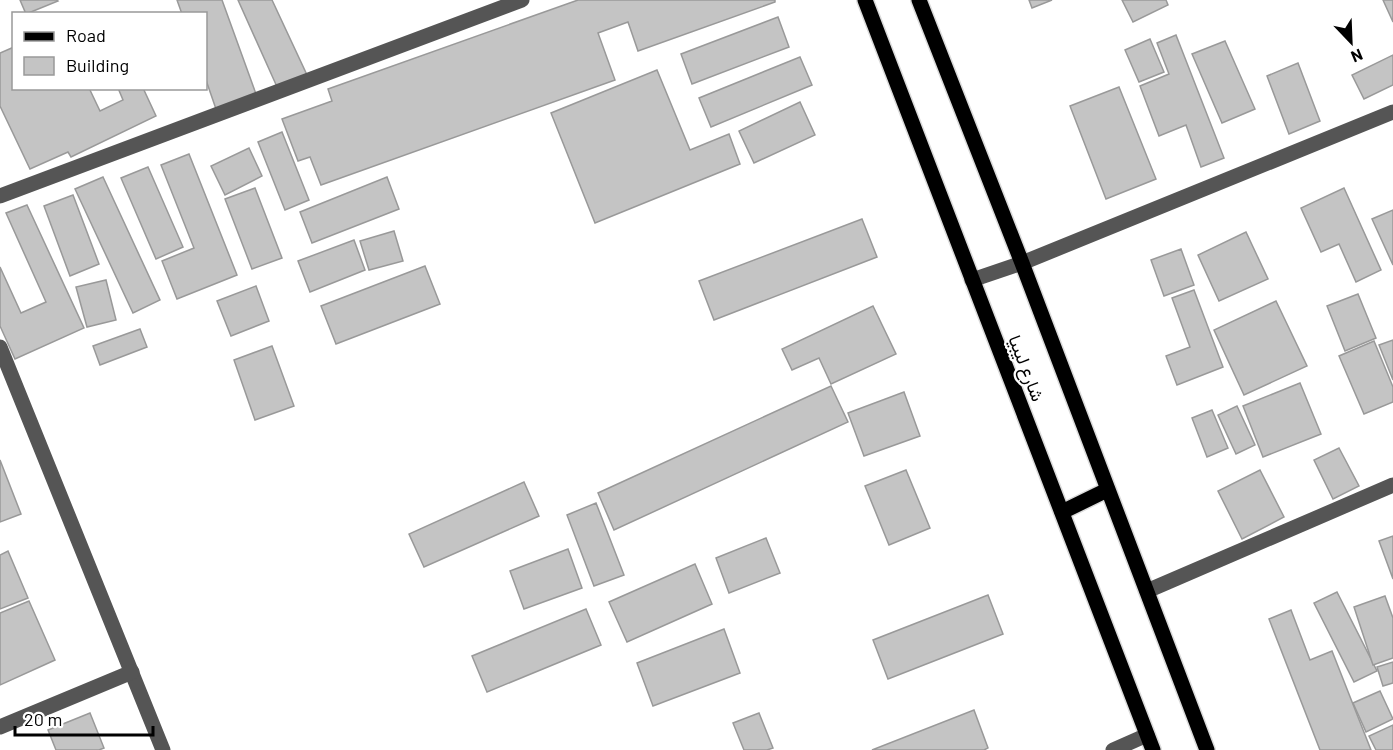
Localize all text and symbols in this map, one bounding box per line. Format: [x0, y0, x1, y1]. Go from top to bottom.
legend [12, 12, 207, 90]
north arrow [1321, 12, 1381, 72]
text: Road [66, 24, 106, 46]
text: N [1348, 45, 1366, 67]
text: Building [66, 54, 129, 76]
street label: شارع ليبيا [1002, 332, 1050, 405]
scale bar [15, 699, 153, 737]
text: 20 m [24, 708, 62, 730]

